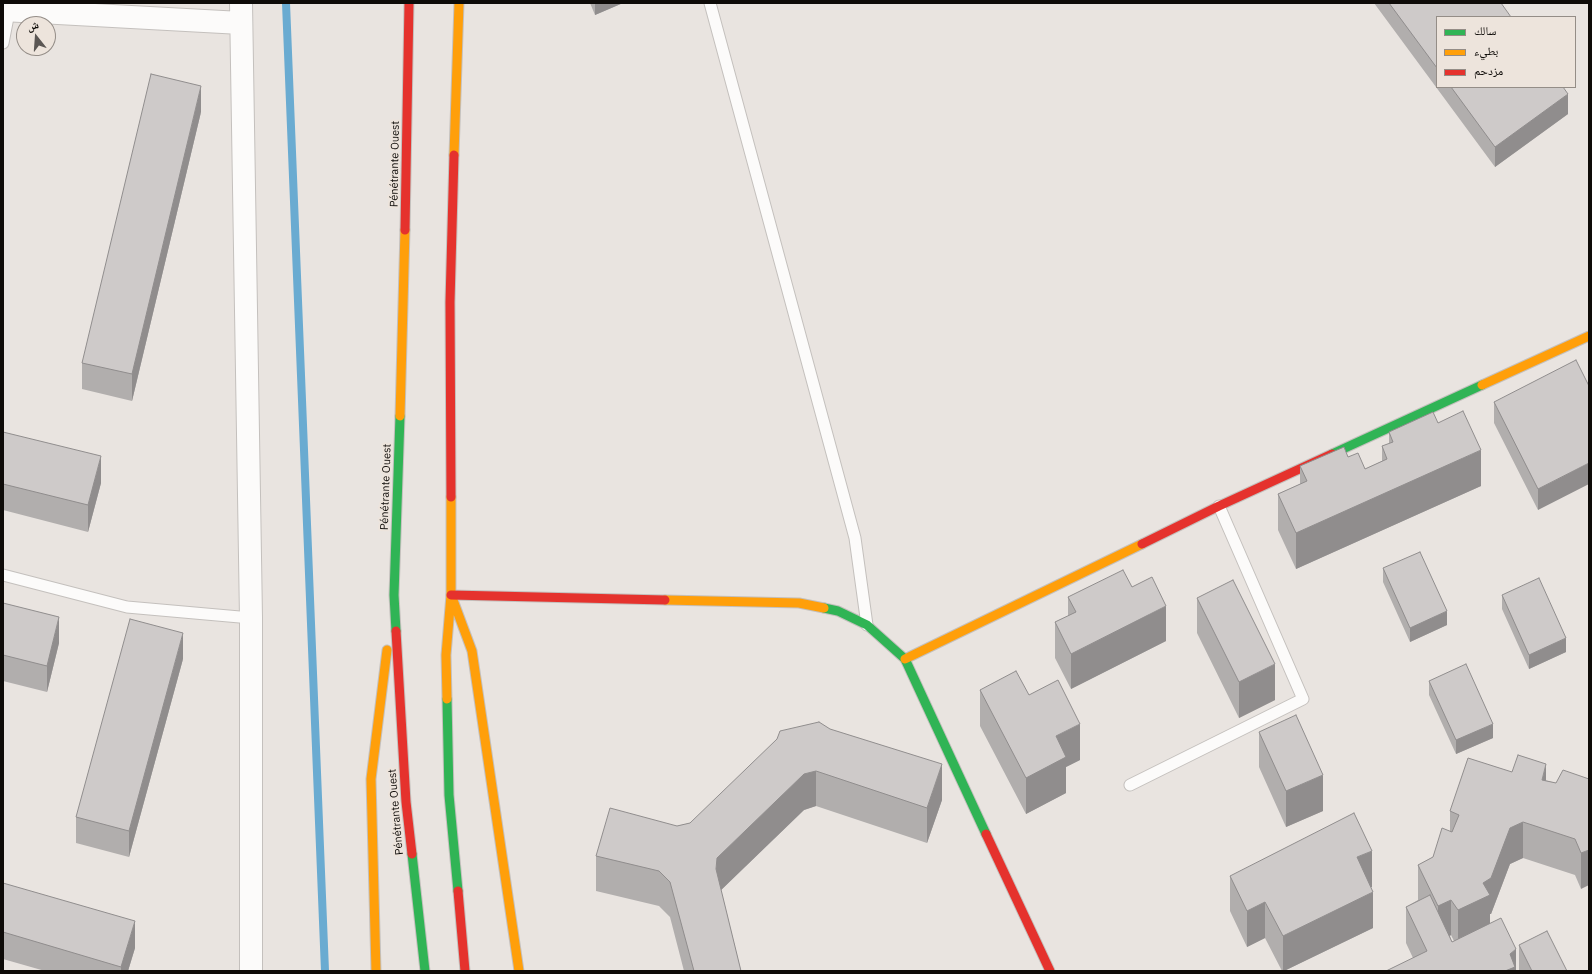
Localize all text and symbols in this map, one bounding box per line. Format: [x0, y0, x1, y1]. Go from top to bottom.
north arrow [16, 16, 56, 56]
legend [1436, 16, 1576, 88]
text: ش [25, 17, 40, 34]
text: سالك [1474, 23, 1496, 38]
text: بطيء [1474, 43, 1498, 58]
text: مزدحم [1474, 63, 1503, 78]
street label: Pénétrante Ouest [388, 121, 402, 207]
street label: Pénétrante Ouest [378, 444, 394, 530]
street label: Pénétrante Ouest [386, 768, 406, 856]

